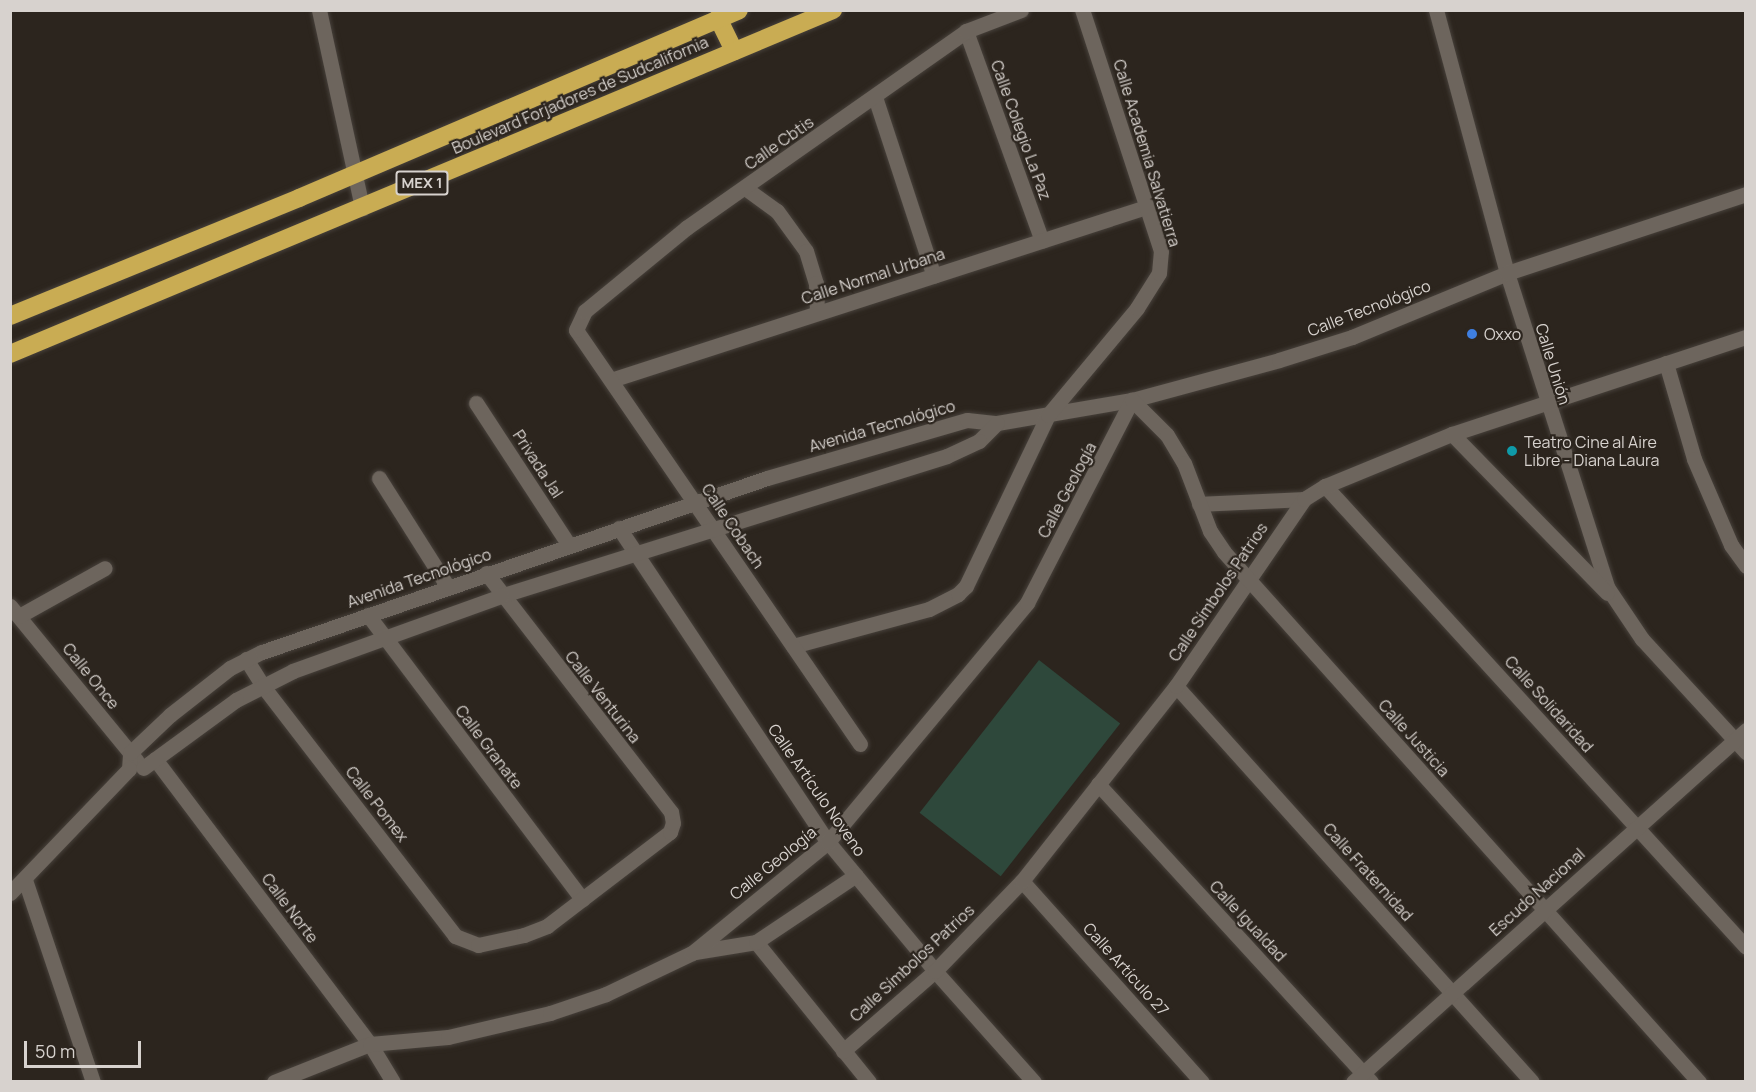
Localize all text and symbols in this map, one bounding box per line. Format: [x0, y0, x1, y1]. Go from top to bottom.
street label: Boulevard Forjadores de Sudcalifornia [449, 32, 711, 158]
street label: Calle Academia Salvatierra [1109, 57, 1185, 249]
street label: Calle Colegio La Paz [987, 58, 1055, 202]
street label: Calle Cbtis [741, 112, 817, 174]
road number: MEX 1 [395, 171, 449, 195]
street label: Calle Normal Urbana [799, 244, 947, 308]
street label: Calle Tecnológico [1305, 276, 1433, 340]
street label: Calle Unión [1532, 321, 1574, 407]
place label: Oxxo [1484, 324, 1521, 344]
marker: Oxxo [1465, 327, 1479, 341]
street label: Avenida Tecnológico [807, 396, 957, 456]
street label: Privada Jal [509, 426, 567, 502]
place label: Teatro Cine al Aire Libre - Diana Laura [1524, 432, 1659, 470]
street label: Calle Geología [1034, 439, 1100, 541]
marker: Teatro Cine al Aire Libre - Diana Laura [1505, 444, 1519, 458]
street label: Calle Cobach [698, 480, 768, 572]
street label: Calle Símbolos Patrios [1164, 519, 1272, 665]
street label: Avenida Tecnológico [344, 544, 494, 612]
street label: Calle Once [59, 639, 123, 713]
street label: Calle Venturina [561, 647, 645, 747]
street label: Calle Solidaridad [1501, 652, 1597, 756]
street label: Calle Justicia [1374, 696, 1454, 780]
street label: Calle Granate [451, 701, 527, 793]
street label: Calle Artículo Noveno [764, 720, 870, 860]
street label: Calle Pomex [342, 762, 412, 846]
street label: Calle Fraternidad [1319, 819, 1417, 925]
street label: Calle Geología [726, 822, 820, 904]
street label: Escudo Nacional [1485, 844, 1589, 940]
street label: Calle Norte [258, 869, 322, 947]
street label: Calle Igualdad [1206, 877, 1290, 965]
street label: Calle Símbolos Patrios [846, 900, 978, 1026]
street label: Calle Artículo 27 [1079, 919, 1173, 1019]
scale bar [27, 1029, 144, 1067]
text: 50 m [35, 1039, 75, 1063]

